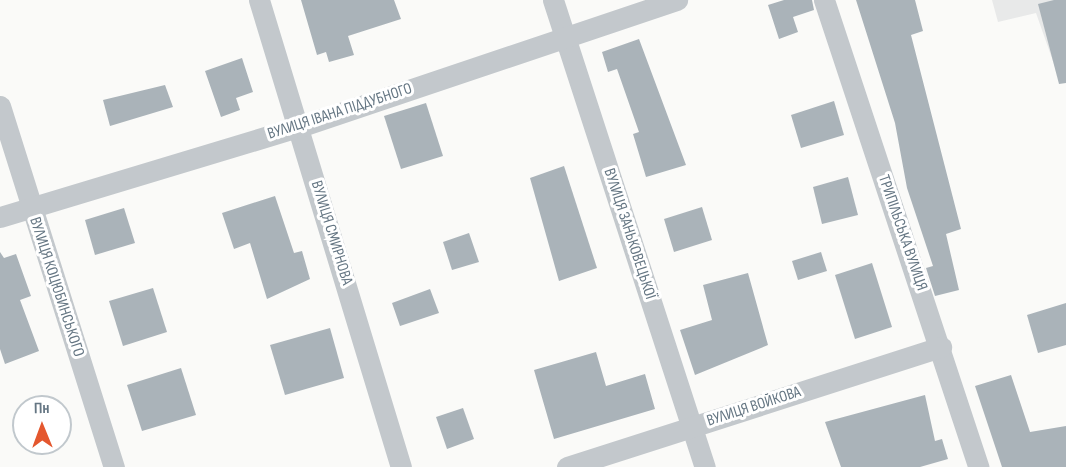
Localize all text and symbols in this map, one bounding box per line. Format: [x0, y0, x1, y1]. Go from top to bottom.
street label: ВУЛИЦЯ ІВАНА ПІДДУБНОГО [265, 80, 415, 144]
street label: ВУЛИЦЯ ЗАНЬКОВЕЦЬКОЇ [599, 166, 659, 302]
street label: ТРИПІЛЬСЬКА ВУЛИЦЯ [873, 173, 931, 293]
street label: ВУЛИЦЯ СМИРНОВА [306, 179, 356, 287]
street label: ВУЛИЦЯ КОЦЮБИНСЬКОГО [24, 215, 88, 359]
street label: ВУЛИЦЯ ВОЙКОВА [705, 383, 803, 431]
north arrow [12, 395, 72, 455]
text: Пн [34, 399, 50, 418]

